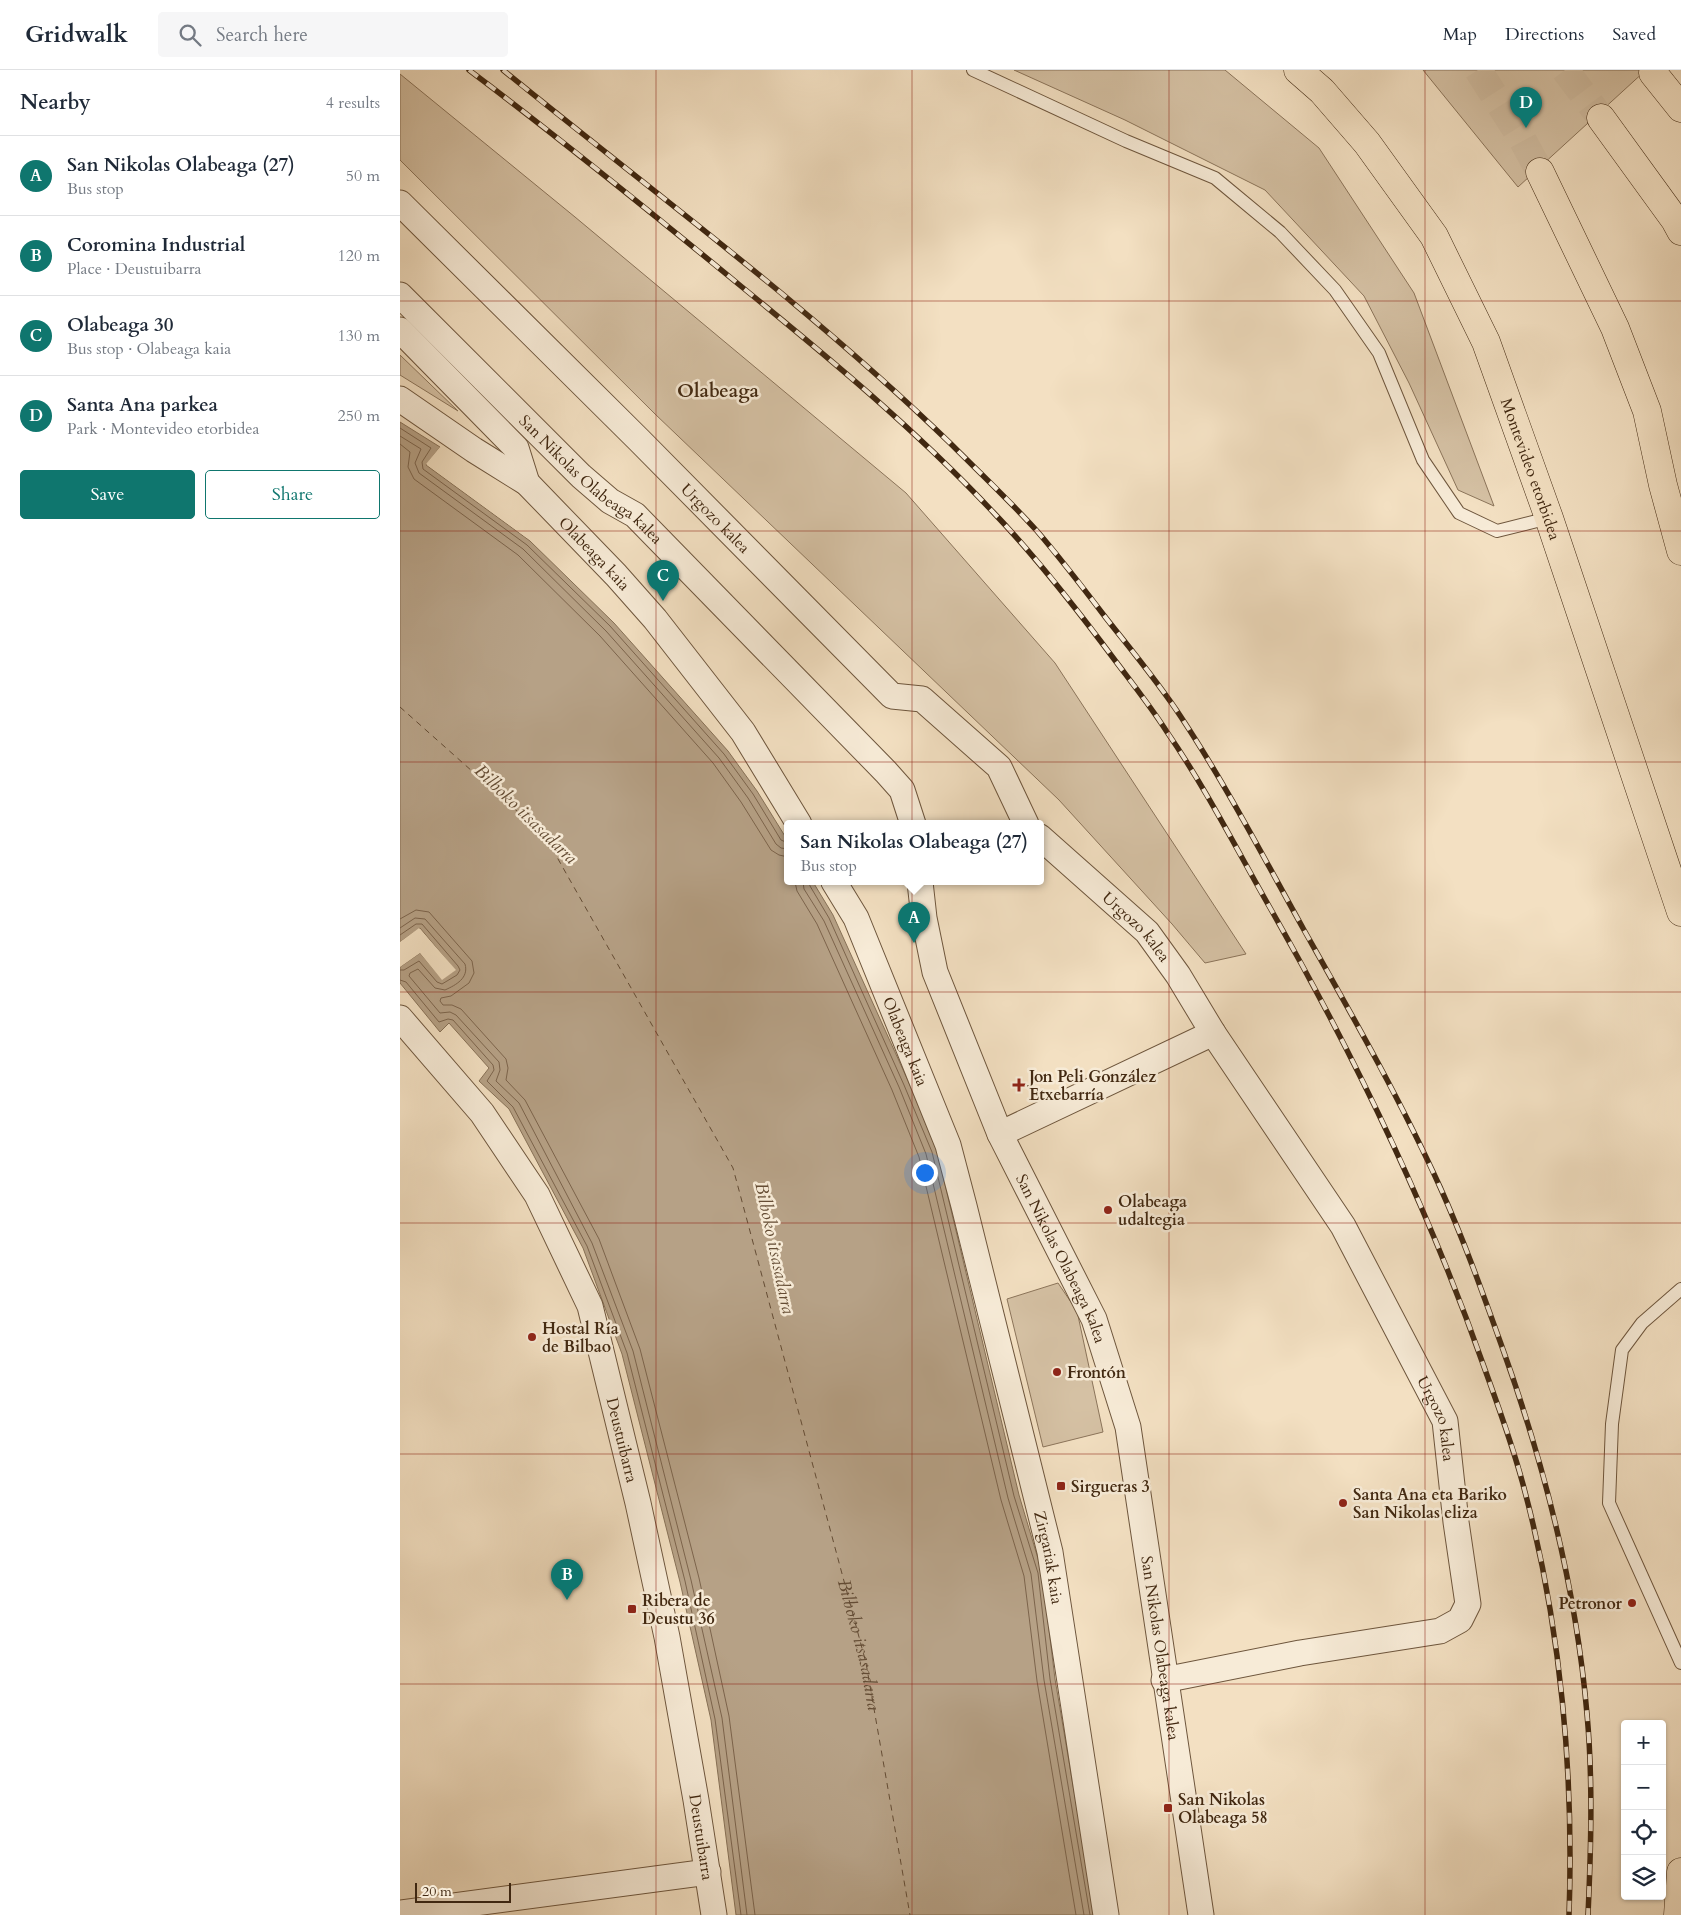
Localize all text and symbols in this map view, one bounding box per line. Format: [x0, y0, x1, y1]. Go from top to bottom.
search box [158, 12, 508, 57]
text: Gridwalk [25, 18, 128, 51]
icon: search [176, 21, 204, 49]
text: Search here [216, 22, 308, 48]
text: Map [1443, 22, 1477, 47]
text: Directions [1505, 22, 1584, 47]
text: Saved [1612, 22, 1656, 47]
pin: D [1510, 87, 1542, 128]
text: Nearby [20, 88, 91, 117]
text: 4 results [326, 92, 380, 114]
text: San Nikolas Olabeaga (27) [67, 152, 295, 178]
text: A [30, 165, 42, 187]
text: 50 m [346, 165, 380, 187]
text: Bus stop [67, 178, 124, 200]
text: Coromina Industrial [67, 232, 245, 258]
text: B [30, 245, 42, 267]
text: 120 m [338, 245, 380, 267]
text: Place · Deustuibarra [67, 258, 201, 280]
text: Olabeaga 30 [67, 312, 173, 338]
text: C [30, 325, 42, 347]
text: 130 m [338, 325, 380, 347]
text: Bus stop · Olabeaga kaia [67, 338, 231, 360]
district label: Olabeaga [677, 378, 760, 404]
text: Santa Ana parkea [67, 392, 218, 418]
street label: Montevideo etorbidea [1495, 395, 1566, 543]
text: D [29, 405, 43, 427]
text: 250 m [338, 405, 380, 427]
street label: San Nikolas Olabeaga kalea [514, 410, 667, 549]
text: Park · Montevideo etorbidea [67, 418, 259, 440]
button: Save [20, 470, 195, 519]
button: Share [205, 470, 380, 519]
street label: Urgozo kalea [676, 479, 755, 558]
street label: Olabeaga kaia [553, 512, 635, 596]
pin: C [647, 560, 679, 601]
water label: Bilboko itsasadarra [469, 759, 583, 870]
popup [784, 820, 1044, 885]
text: San Nikolas Olabeaga (27) [800, 829, 1028, 855]
text: Bus stop [800, 855, 857, 877]
street label: Urgozo kalea [1097, 887, 1175, 967]
pin: A [898, 902, 930, 943]
street label: Olabeaga kaia [877, 993, 933, 1090]
place label: Jon Peli González Etxebarría [1027, 1066, 1156, 1106]
marker: Jon Peli González Etxebarría [1013, 1079, 1025, 1091]
your location [912, 1160, 938, 1186]
street label: San Nikolas Olabeaga kalea [1010, 1171, 1111, 1346]
water label: Bilboko itsasadarra [748, 1180, 801, 1316]
place label: Olabeaga udaltegia [1118, 1191, 1187, 1231]
marker: Olabeaga udaltegia [1102, 1204, 1114, 1216]
place label: Hostal Ría de Bilbao [542, 1318, 619, 1358]
marker: Hostal Ría de Bilbao [526, 1331, 538, 1343]
place label: Frontón [1067, 1362, 1127, 1384]
marker: Frontón [1051, 1366, 1063, 1378]
street label: Urgozo kalea [1411, 1372, 1459, 1463]
street label: Deustuibarra [601, 1395, 643, 1485]
place label: Sirgueras 3 [1071, 1476, 1150, 1498]
marker: Sirgueras 3 [1055, 1480, 1067, 1492]
place label: Santa Ana eta Bariko San Nikolas eliza [1353, 1484, 1507, 1524]
marker: Santa Ana eta Bariko San Nikolas eliza [1337, 1497, 1349, 1509]
street label: Zirgariak kaia [1028, 1509, 1068, 1606]
street label: San Nikolas Olabeaga kalea [1135, 1555, 1185, 1742]
pin: B [551, 1559, 583, 1600]
water label: Bilboko itsasadarra [831, 1577, 886, 1712]
place label: Ribera de Deustu 36 [642, 1590, 715, 1630]
place label: Petronor [1559, 1593, 1623, 1615]
marker: Petronor [1626, 1597, 1638, 1609]
marker: Ribera de Deustu 36 [626, 1603, 638, 1615]
map controls [1621, 1720, 1666, 1900]
button: + [1621, 1720, 1666, 1765]
button: − [1621, 1765, 1666, 1810]
place label: San Nikolas Olabeaga 58 [1178, 1789, 1268, 1829]
street label: Deustuibarra [683, 1792, 718, 1882]
marker: San Nikolas Olabeaga 58 [1162, 1802, 1174, 1814]
button: locate [1621, 1810, 1666, 1855]
button: layers [1621, 1855, 1666, 1900]
scale bar [415, 1880, 511, 1903]
text: 20 m [422, 1882, 452, 1901]

